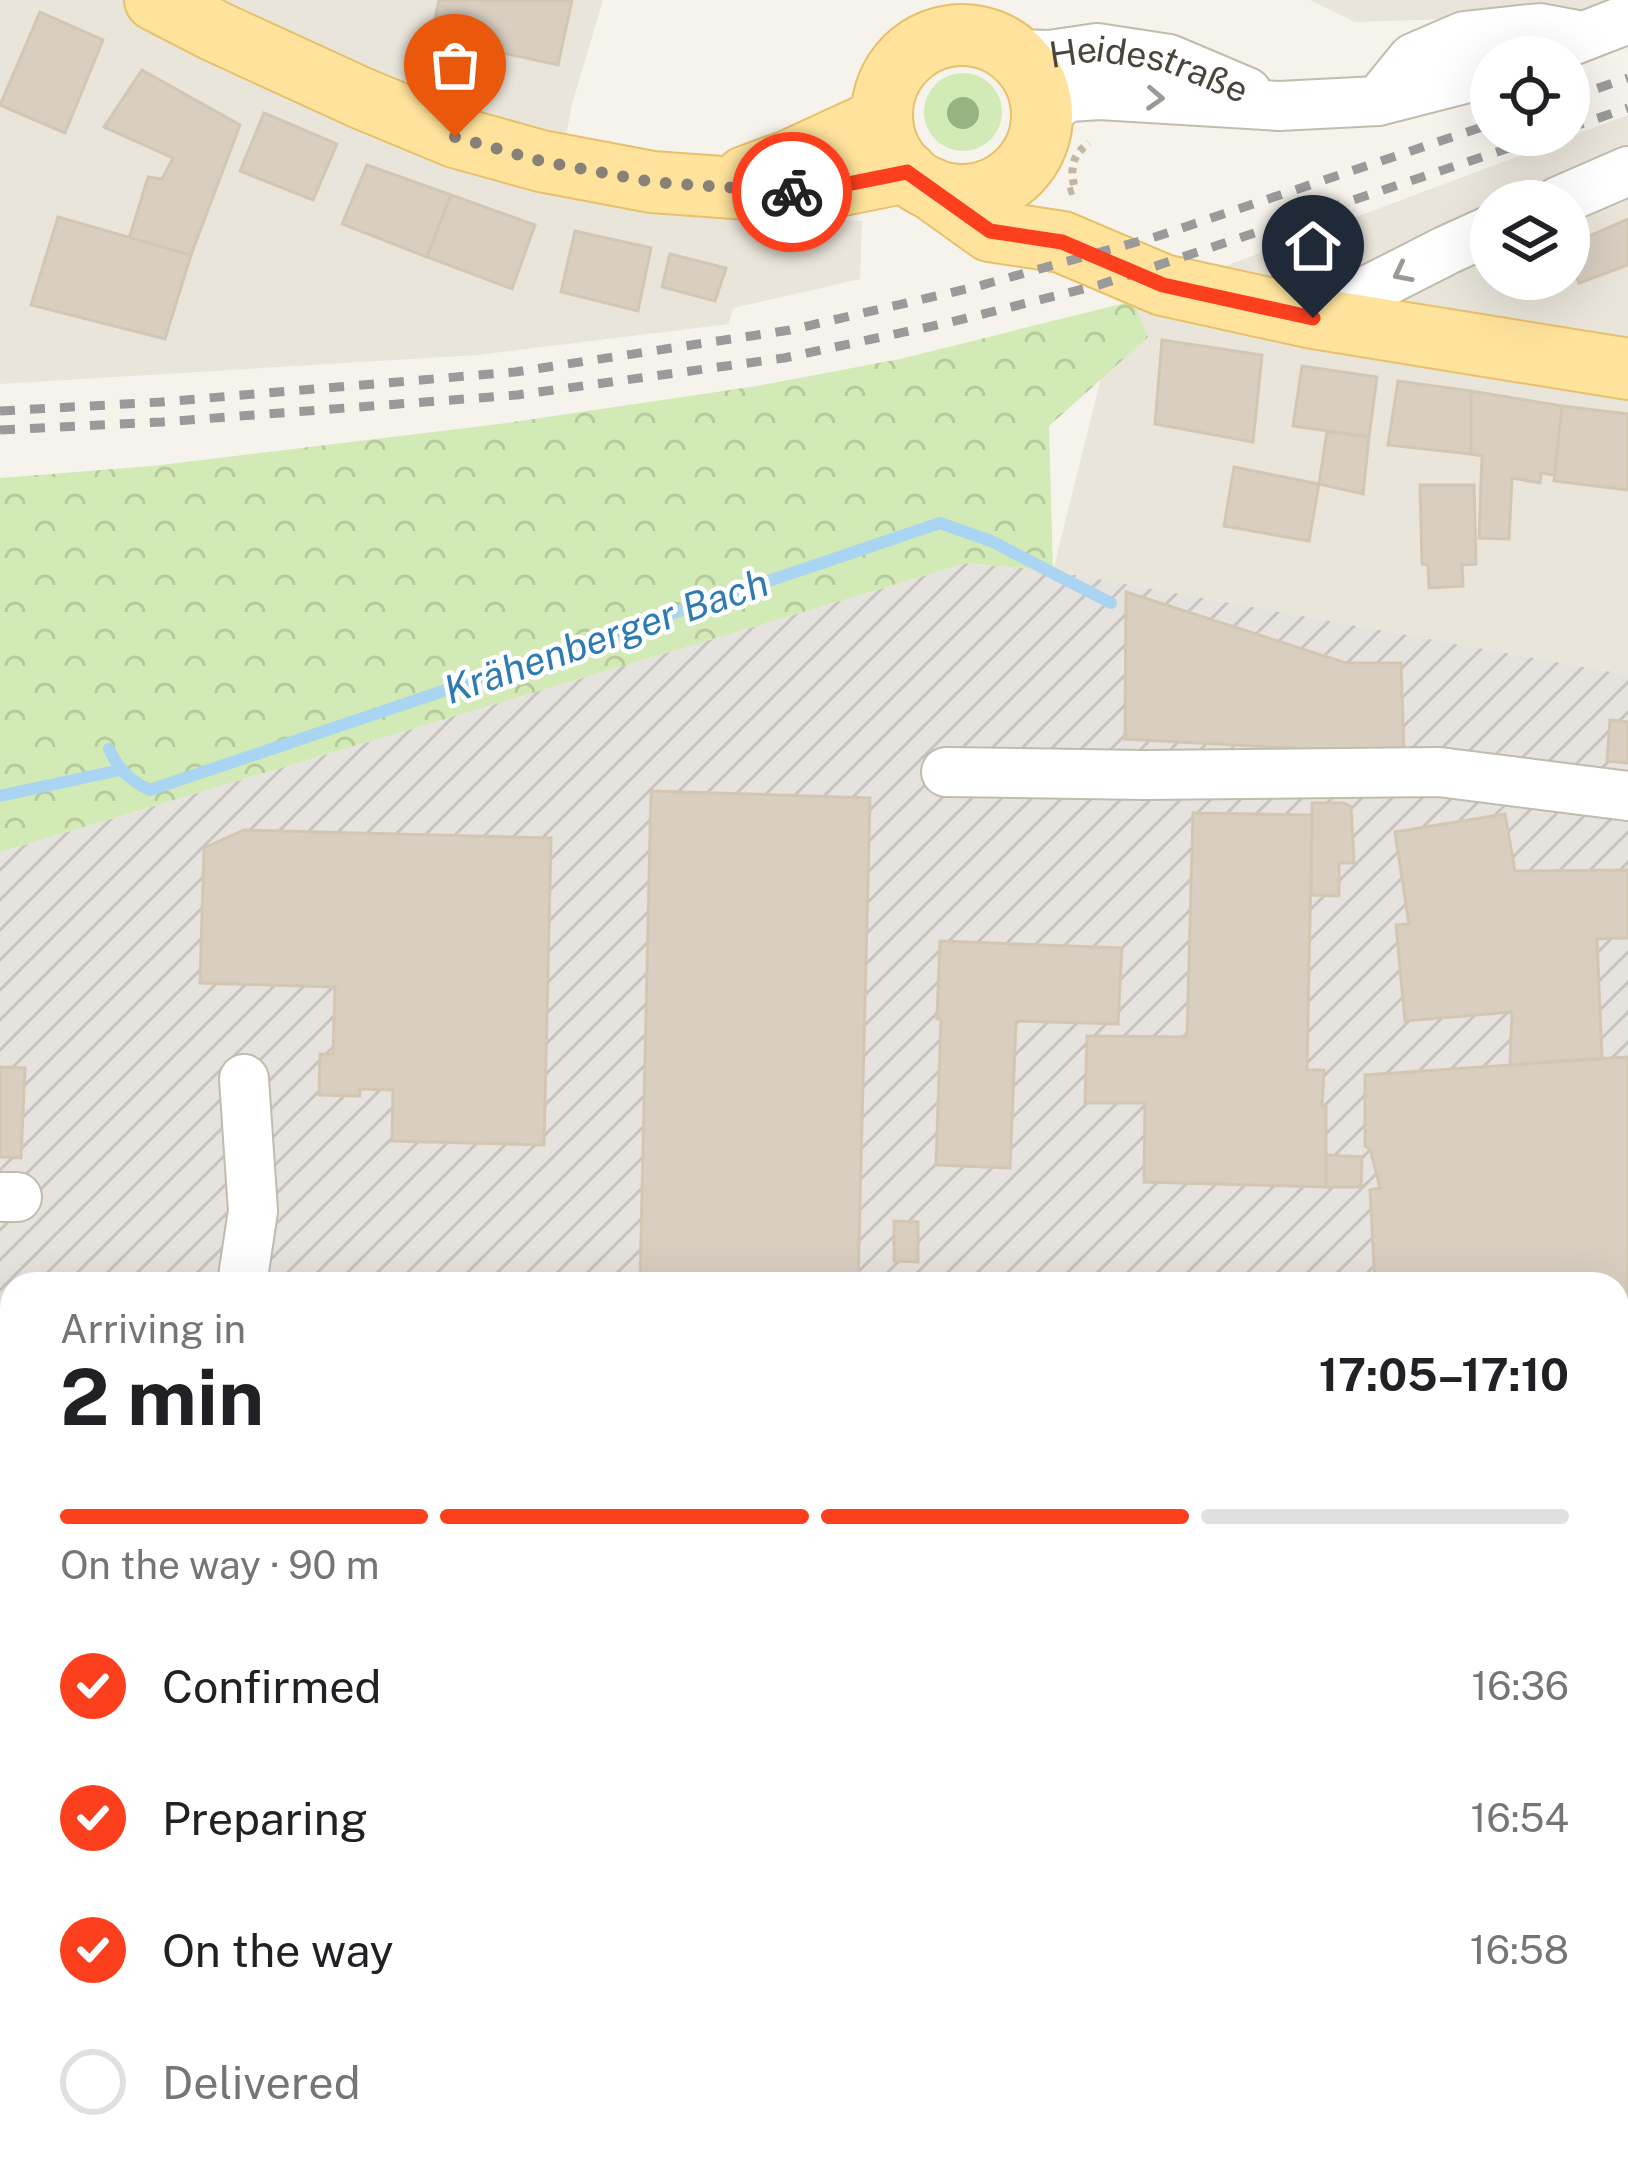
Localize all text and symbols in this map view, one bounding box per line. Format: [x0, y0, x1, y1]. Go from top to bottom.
pin [404, 14, 506, 137]
street label: Heidestraße [1046, 27, 1255, 111]
icon: bag [422, 32, 488, 98]
map controls [1470, 36, 1590, 300]
button: locate [1470, 36, 1590, 156]
one-way arrow [1146, 85, 1165, 111]
courier [732, 132, 852, 252]
icon: bike [759, 159, 825, 225]
button: layers [1470, 180, 1590, 300]
pin [1262, 195, 1364, 318]
icon: home [1280, 213, 1346, 279]
one-way arrow [1392, 258, 1414, 281]
water label: Krähenberger Bach [438, 559, 774, 713]
text: Arriving in [60, 1306, 246, 1352]
text: 17:05–17:10 [1319, 1348, 1569, 1401]
text: 2 min [60, 1351, 264, 1443]
text: On the way · 90 m [60, 1542, 379, 1588]
icon: check [60, 1653, 126, 1719]
text: Confirmed [162, 1660, 381, 1713]
text: 16:36 [1471, 1663, 1569, 1709]
icon: check [60, 1785, 126, 1851]
text: Preparing [162, 1792, 368, 1845]
text: 16:54 [1471, 1795, 1569, 1841]
icon: check [60, 1917, 126, 1983]
text: On the way [162, 1924, 394, 1977]
text: 16:58 [1470, 1927, 1569, 1973]
text: Delivered [162, 2056, 361, 2109]

